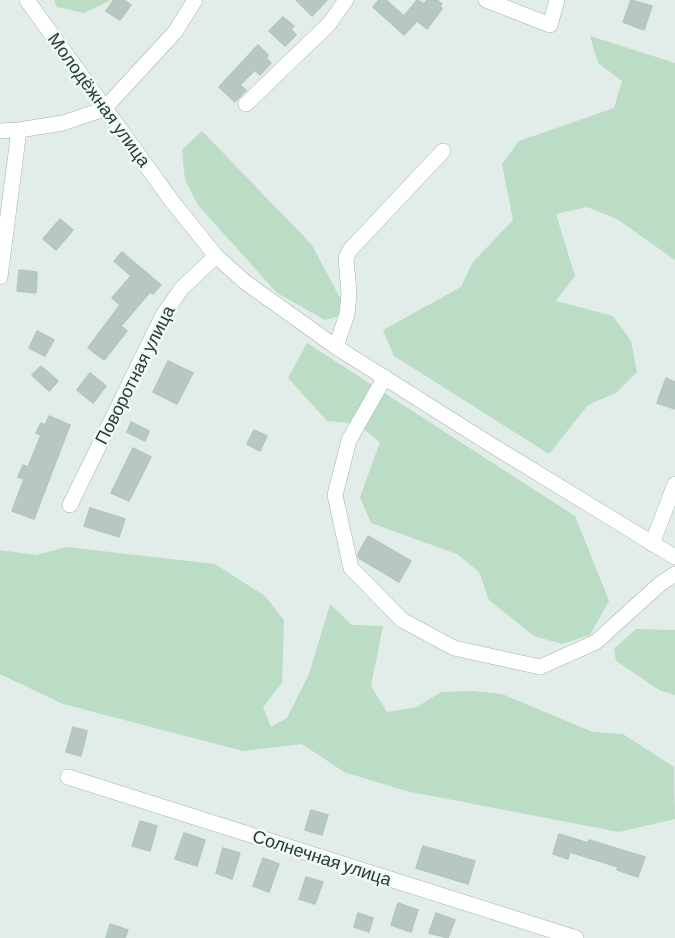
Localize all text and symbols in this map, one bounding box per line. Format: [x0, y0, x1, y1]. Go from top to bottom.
street label: Молодёжная улица [43, 29, 155, 171]
street label: Поворотная улица [91, 302, 179, 448]
street label: Солнечная улица [250, 825, 394, 891]

